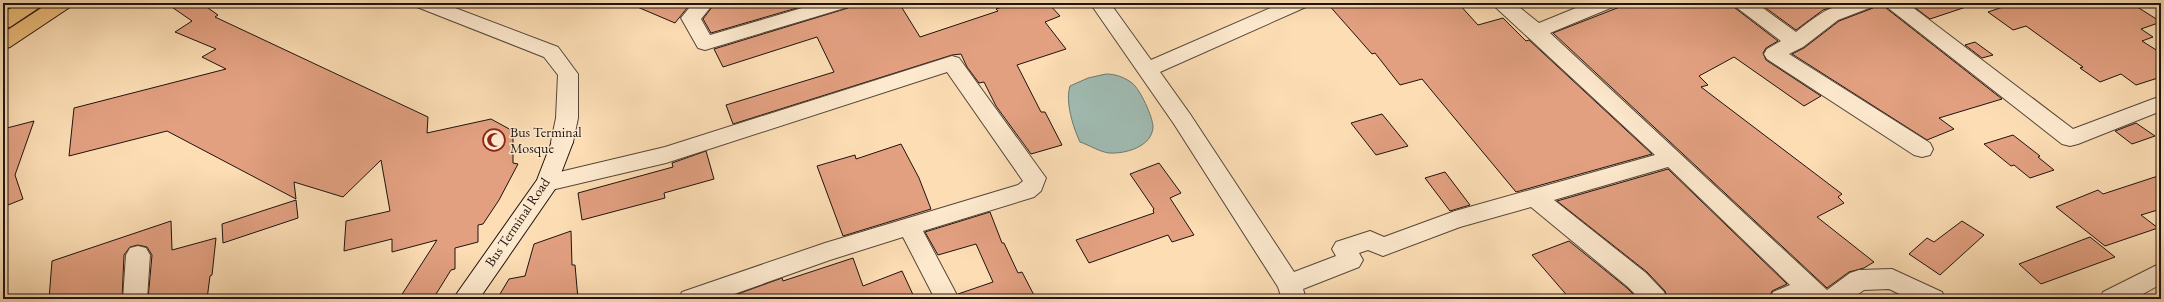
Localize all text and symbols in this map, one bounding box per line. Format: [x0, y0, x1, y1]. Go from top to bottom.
place label: Bus Terminal Mosque [510, 123, 582, 157]
mosque icon: Bus Terminal Mosque [481, 127, 507, 153]
street label: Bus Terminal Road [481, 173, 554, 270]

